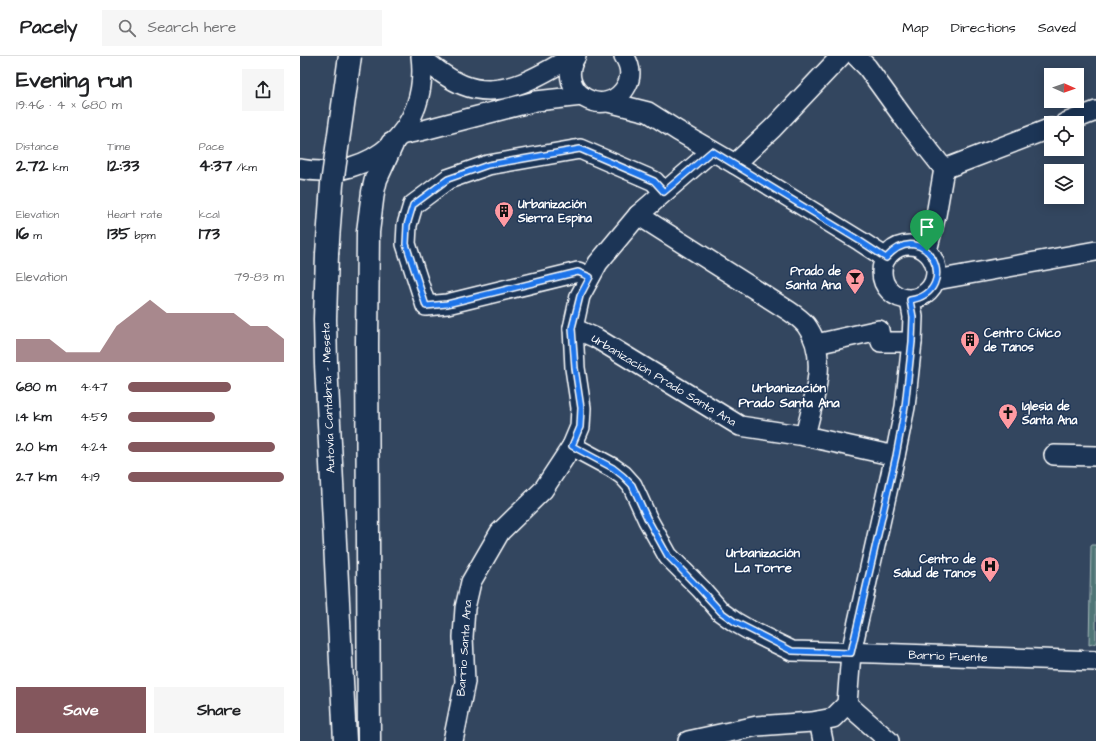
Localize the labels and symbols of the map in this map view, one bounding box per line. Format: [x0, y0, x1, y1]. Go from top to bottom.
north arrow [1044, 68, 1084, 108]
place label: Urbanización Sierra Espina [517, 196, 593, 228]
building icon: Urbanización Sierra Espina [493, 200, 515, 228]
pin [910, 210, 944, 251]
place label: Prado de Santa Ana [785, 263, 842, 294]
bar icon: Prado de Santa Ana [844, 267, 866, 295]
street label: Autovía Cantabria - Meseta [317, 323, 340, 473]
place label: Centro Cívico de Tanos [983, 325, 1061, 356]
building icon: Centro Cívico de Tanos [959, 329, 981, 357]
street label: Urbanización Prado Santa Ana [588, 330, 739, 431]
district label: Urbanización Prado Santa Ana [738, 379, 840, 412]
place label: Iglesia de Santa Ana [1021, 398, 1078, 429]
church icon: Iglesia de Santa Ana [997, 402, 1019, 430]
district label: Urbanización La Torre [725, 544, 800, 577]
place label: Centro de Salud de Tanos [892, 551, 976, 582]
hospital icon: Centro de Salud de Tanos [979, 555, 1001, 583]
street label: Barrio Santa Ana [453, 599, 476, 697]
street label: Barrio Fuente [908, 647, 989, 666]

